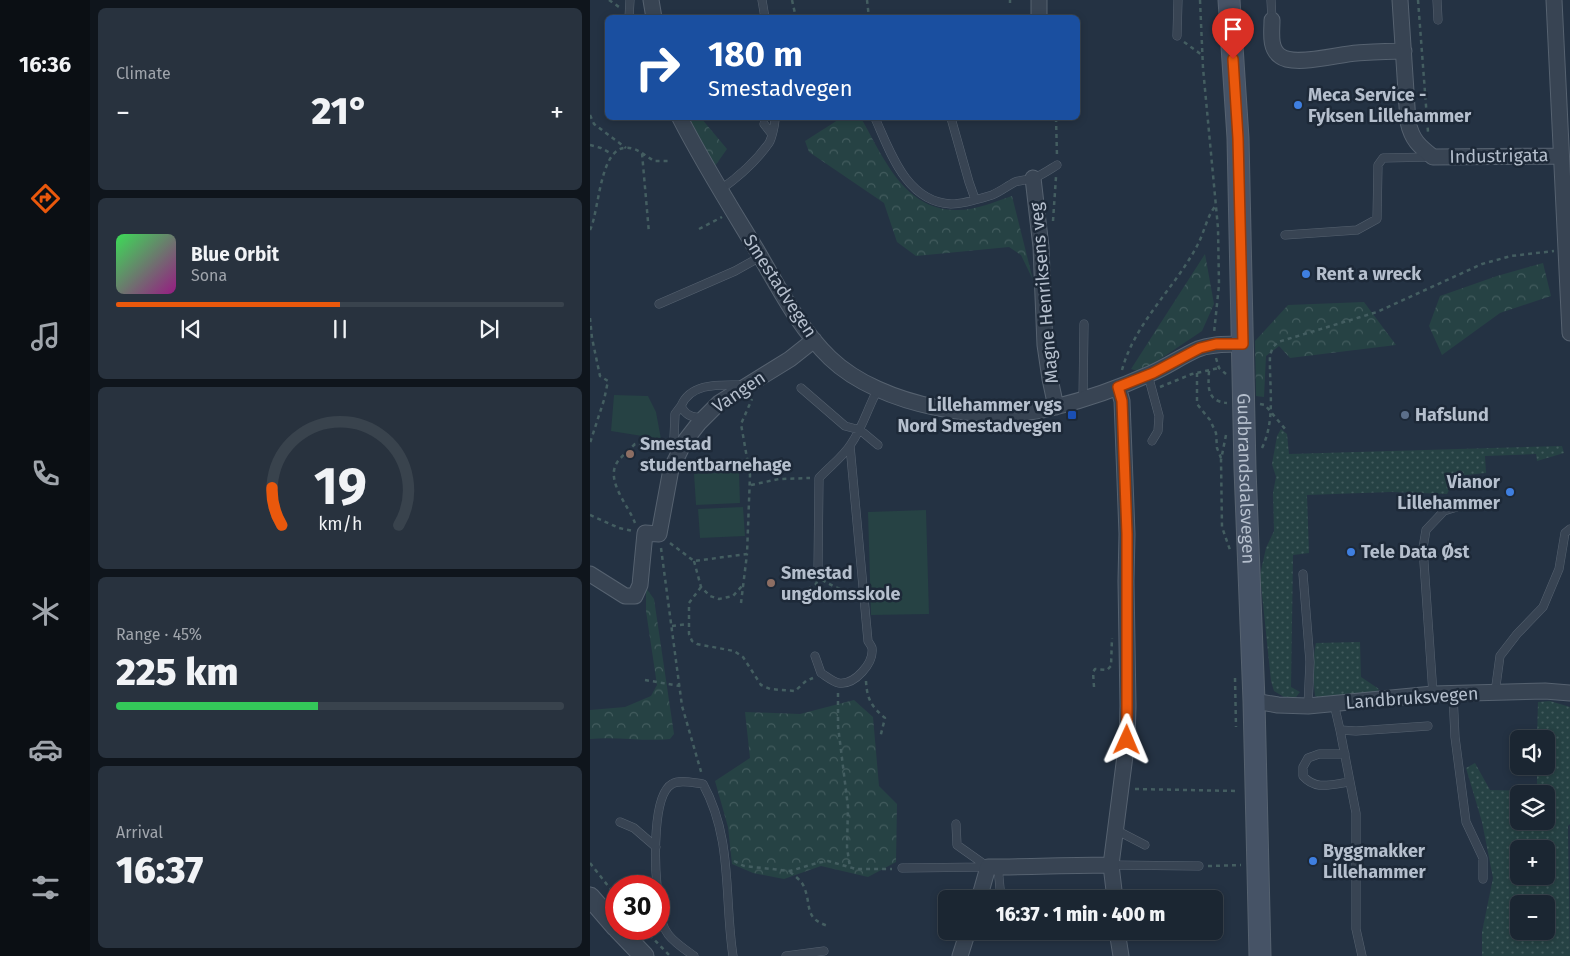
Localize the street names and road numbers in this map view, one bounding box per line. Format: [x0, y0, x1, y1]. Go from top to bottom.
street label: Industrigata [1449, 144, 1549, 168]
street label: Magne Henriksens veg [1025, 201, 1063, 384]
street label: Smestadvegen [739, 230, 821, 342]
street label: Vangen [708, 366, 770, 418]
street label: Gudbrandsdalsvegen [1232, 393, 1260, 564]
street label: Landbruksvegen [1345, 682, 1479, 714]

